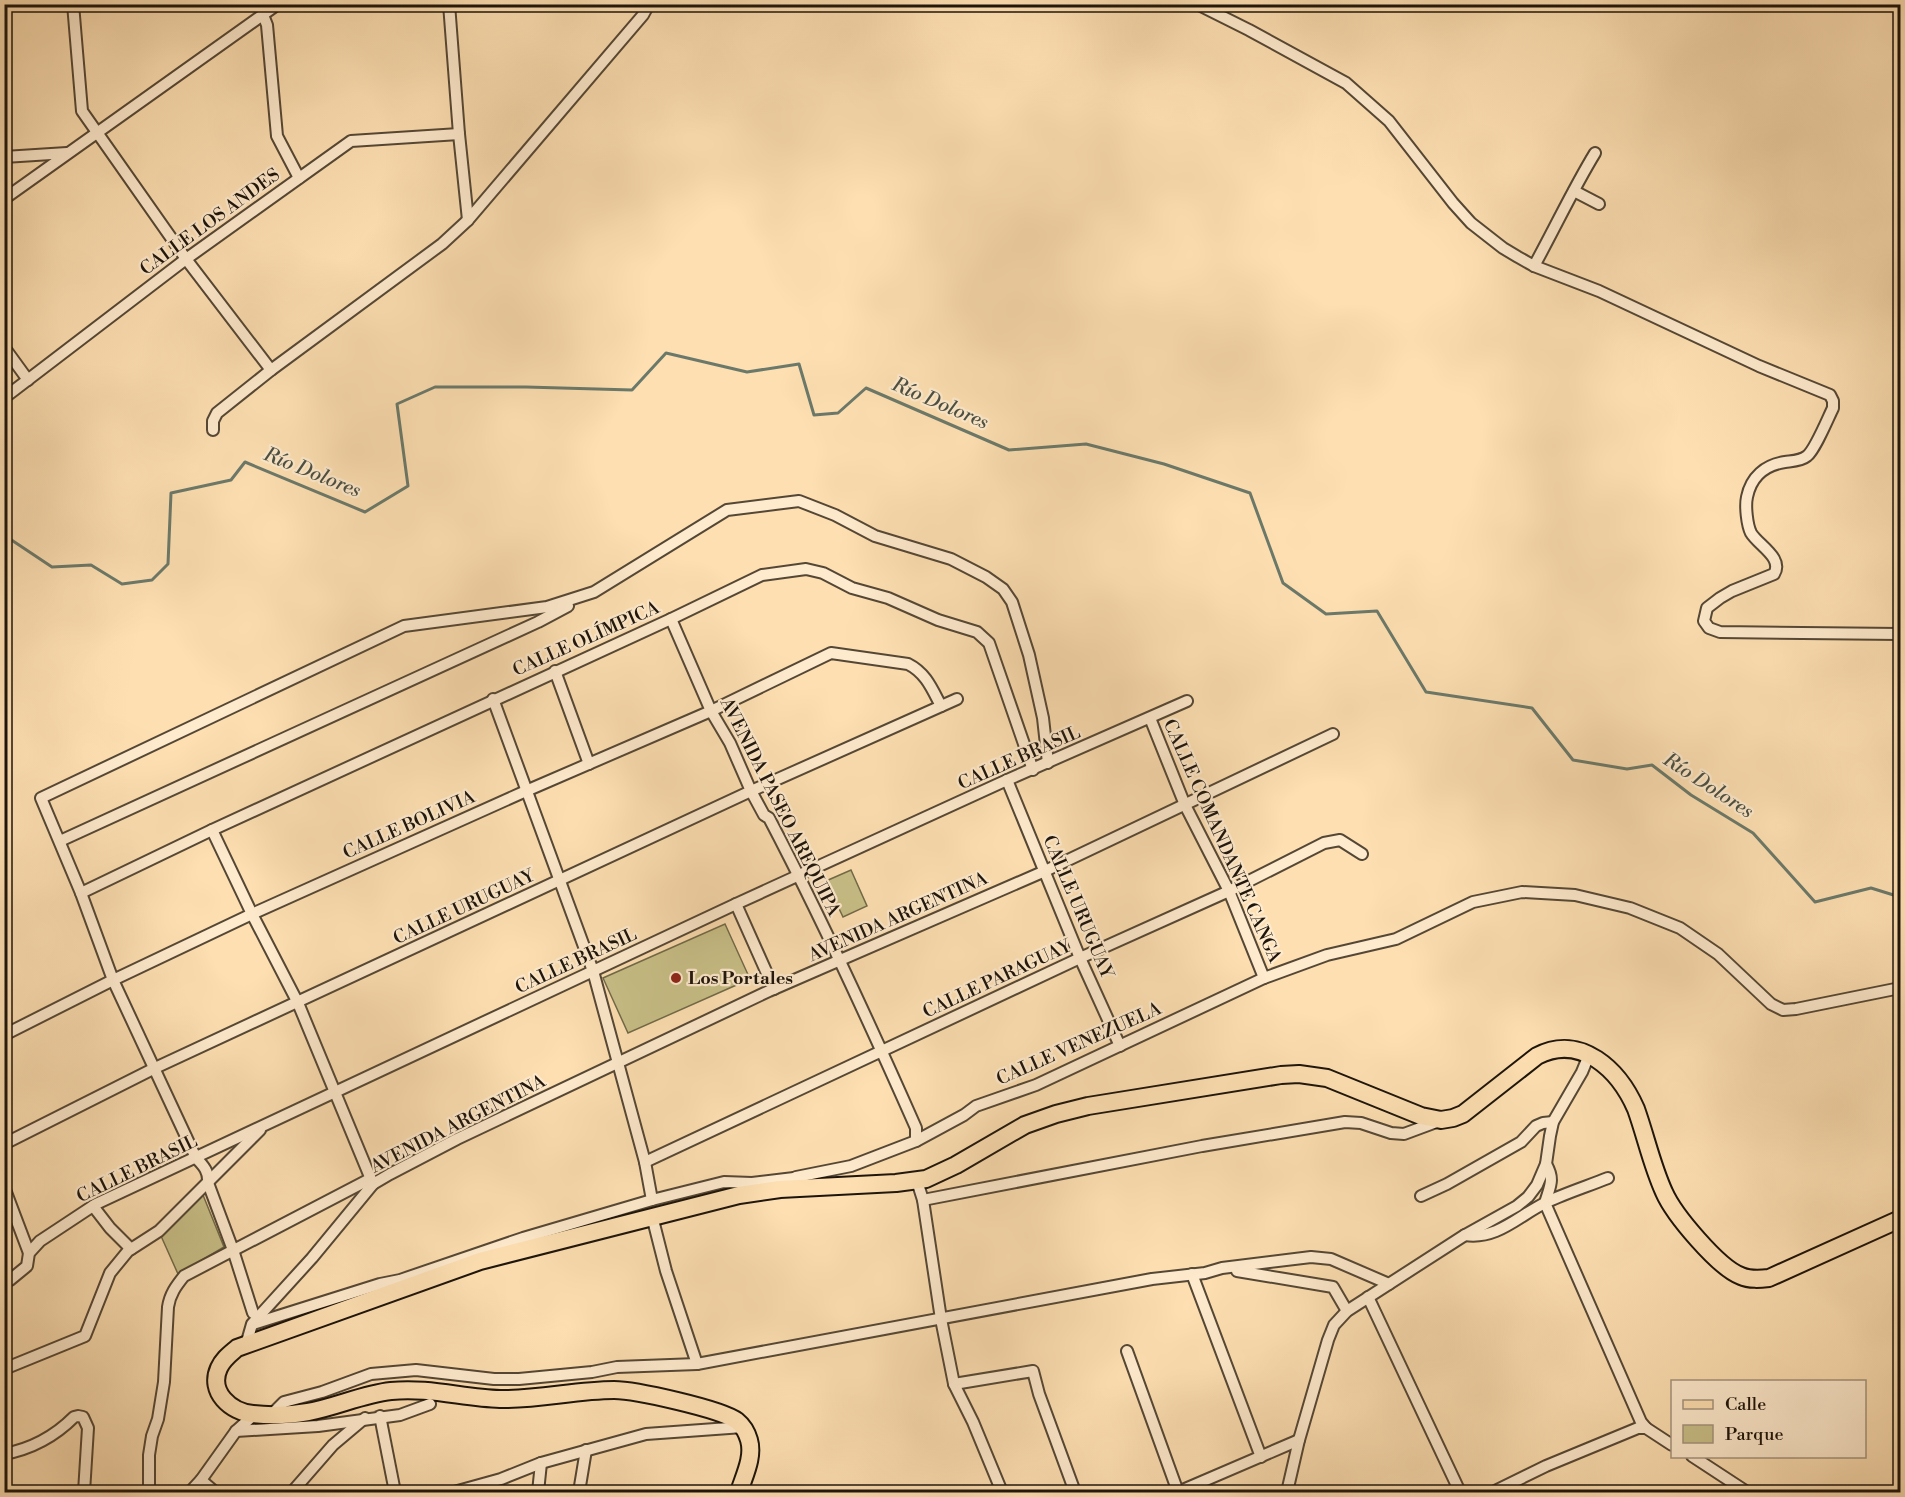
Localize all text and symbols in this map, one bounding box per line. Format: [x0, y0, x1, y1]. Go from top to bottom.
street label: CALLE LOS ANDES [135, 163, 285, 281]
water label: Río Dolores [887, 372, 992, 436]
water label: Río Dolores [259, 442, 365, 504]
street label: CALLE OLÍMPICA [509, 596, 664, 682]
street label: AVENIDA PASEO AREQUIPA [714, 693, 845, 921]
street label: CALLE COMANDANTE CANGA [1158, 716, 1286, 967]
street label: CALLE BRASIL [954, 721, 1084, 795]
water label: Río Dolores [1657, 747, 1758, 825]
street label: CALLE BOLIVIA [339, 785, 479, 864]
street label: CALLE URUGUAY [1037, 832, 1119, 983]
street label: CALLE URUGUAY [390, 864, 539, 950]
street label: AVENIDA ARGENTINA [804, 867, 992, 967]
street label: CALLE BRASIL [512, 923, 640, 999]
street label: CALLE PARAGUAY [919, 934, 1076, 1024]
place label: Los Portales [688, 967, 793, 990]
marker: Los Portales [669, 971, 683, 985]
street label: CALLE VENEZUELA [993, 997, 1166, 1091]
street label: AVENIDA ARGENTINA [366, 1069, 550, 1179]
street label: CALLE BRASIL [73, 1130, 201, 1208]
legend [1671, 1380, 1866, 1458]
text: Calle [1725, 1393, 1766, 1416]
text: Parque [1725, 1423, 1784, 1446]

